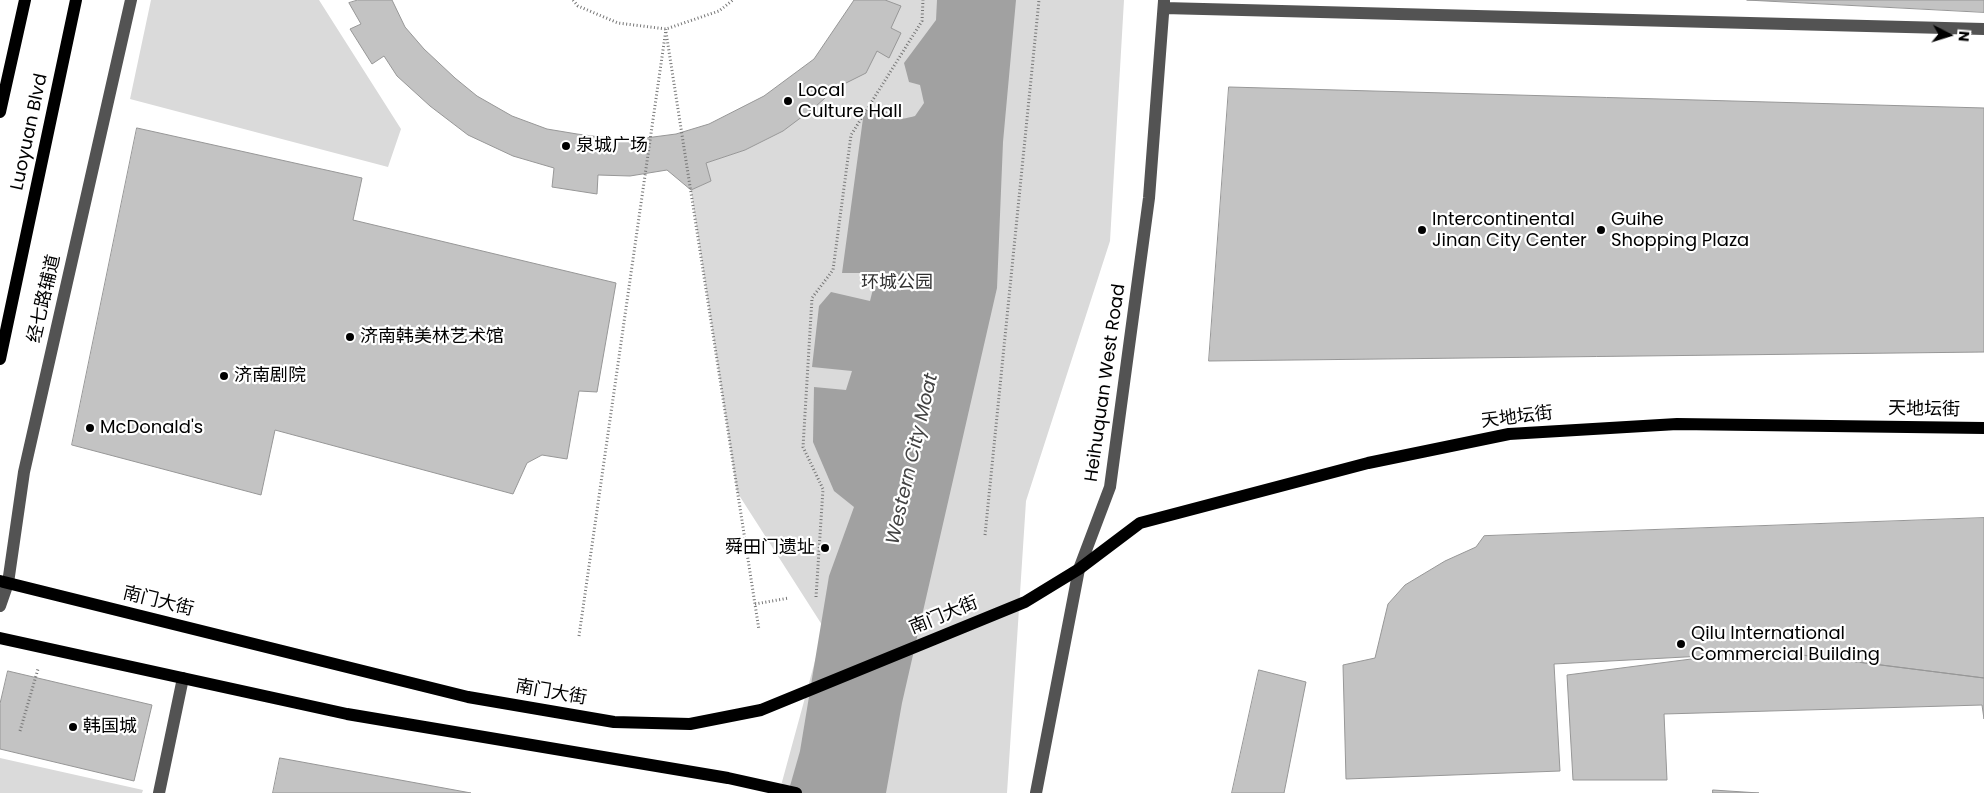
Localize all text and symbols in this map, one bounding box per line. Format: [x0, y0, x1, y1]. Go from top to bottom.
north arrow [1924, 10, 1974, 60]
text: N [1954, 30, 1974, 42]
street label: Luoyuan Blvd [7, 72, 53, 192]
place label: Local Culture Hall [798, 80, 902, 122]
marker: Local Culture Hall [782, 95, 794, 107]
place label: 泉城广场 [576, 135, 648, 157]
marker: 泉城广场 [560, 140, 572, 152]
place label: Intercontinental Jinan City Center [1432, 209, 1587, 252]
place label: Guihe Shopping Plaza [1611, 209, 1749, 252]
marker: Intercontinental Jinan City Center [1416, 224, 1428, 236]
marker: Guihe Shopping Plaza [1595, 224, 1607, 236]
street label: 经七路辅道 [24, 253, 66, 345]
park label: 环城公园 [861, 272, 933, 294]
street label: Heihuquan West Road [1081, 283, 1131, 483]
place label: 济南韩美林艺术馆 [360, 326, 504, 348]
marker: 济南韩美林艺术馆 [344, 331, 356, 343]
place label: 济南剧院 [234, 365, 306, 387]
marker: 济南剧院 [218, 370, 230, 382]
water label: Western City Moat [882, 371, 944, 547]
street label: 天地坛街 [1888, 399, 1960, 421]
street label: 天地坛街 [1480, 403, 1554, 433]
place label: McDonald's [100, 417, 203, 439]
marker: McDonald's [84, 422, 96, 434]
place label: 舜田门遗址 [725, 537, 815, 559]
marker: 舜田门遗址 [819, 542, 831, 554]
street label: 南门大街 [120, 583, 196, 621]
street label: 南门大街 [907, 593, 981, 639]
place label: Qilu International Commercial Building [1691, 623, 1880, 666]
marker: Qilu International Commercial Building [1675, 638, 1687, 650]
street label: 南门大街 [514, 676, 588, 710]
place label: 韩国城 [83, 716, 137, 738]
marker: 韩国城 [67, 721, 79, 733]

